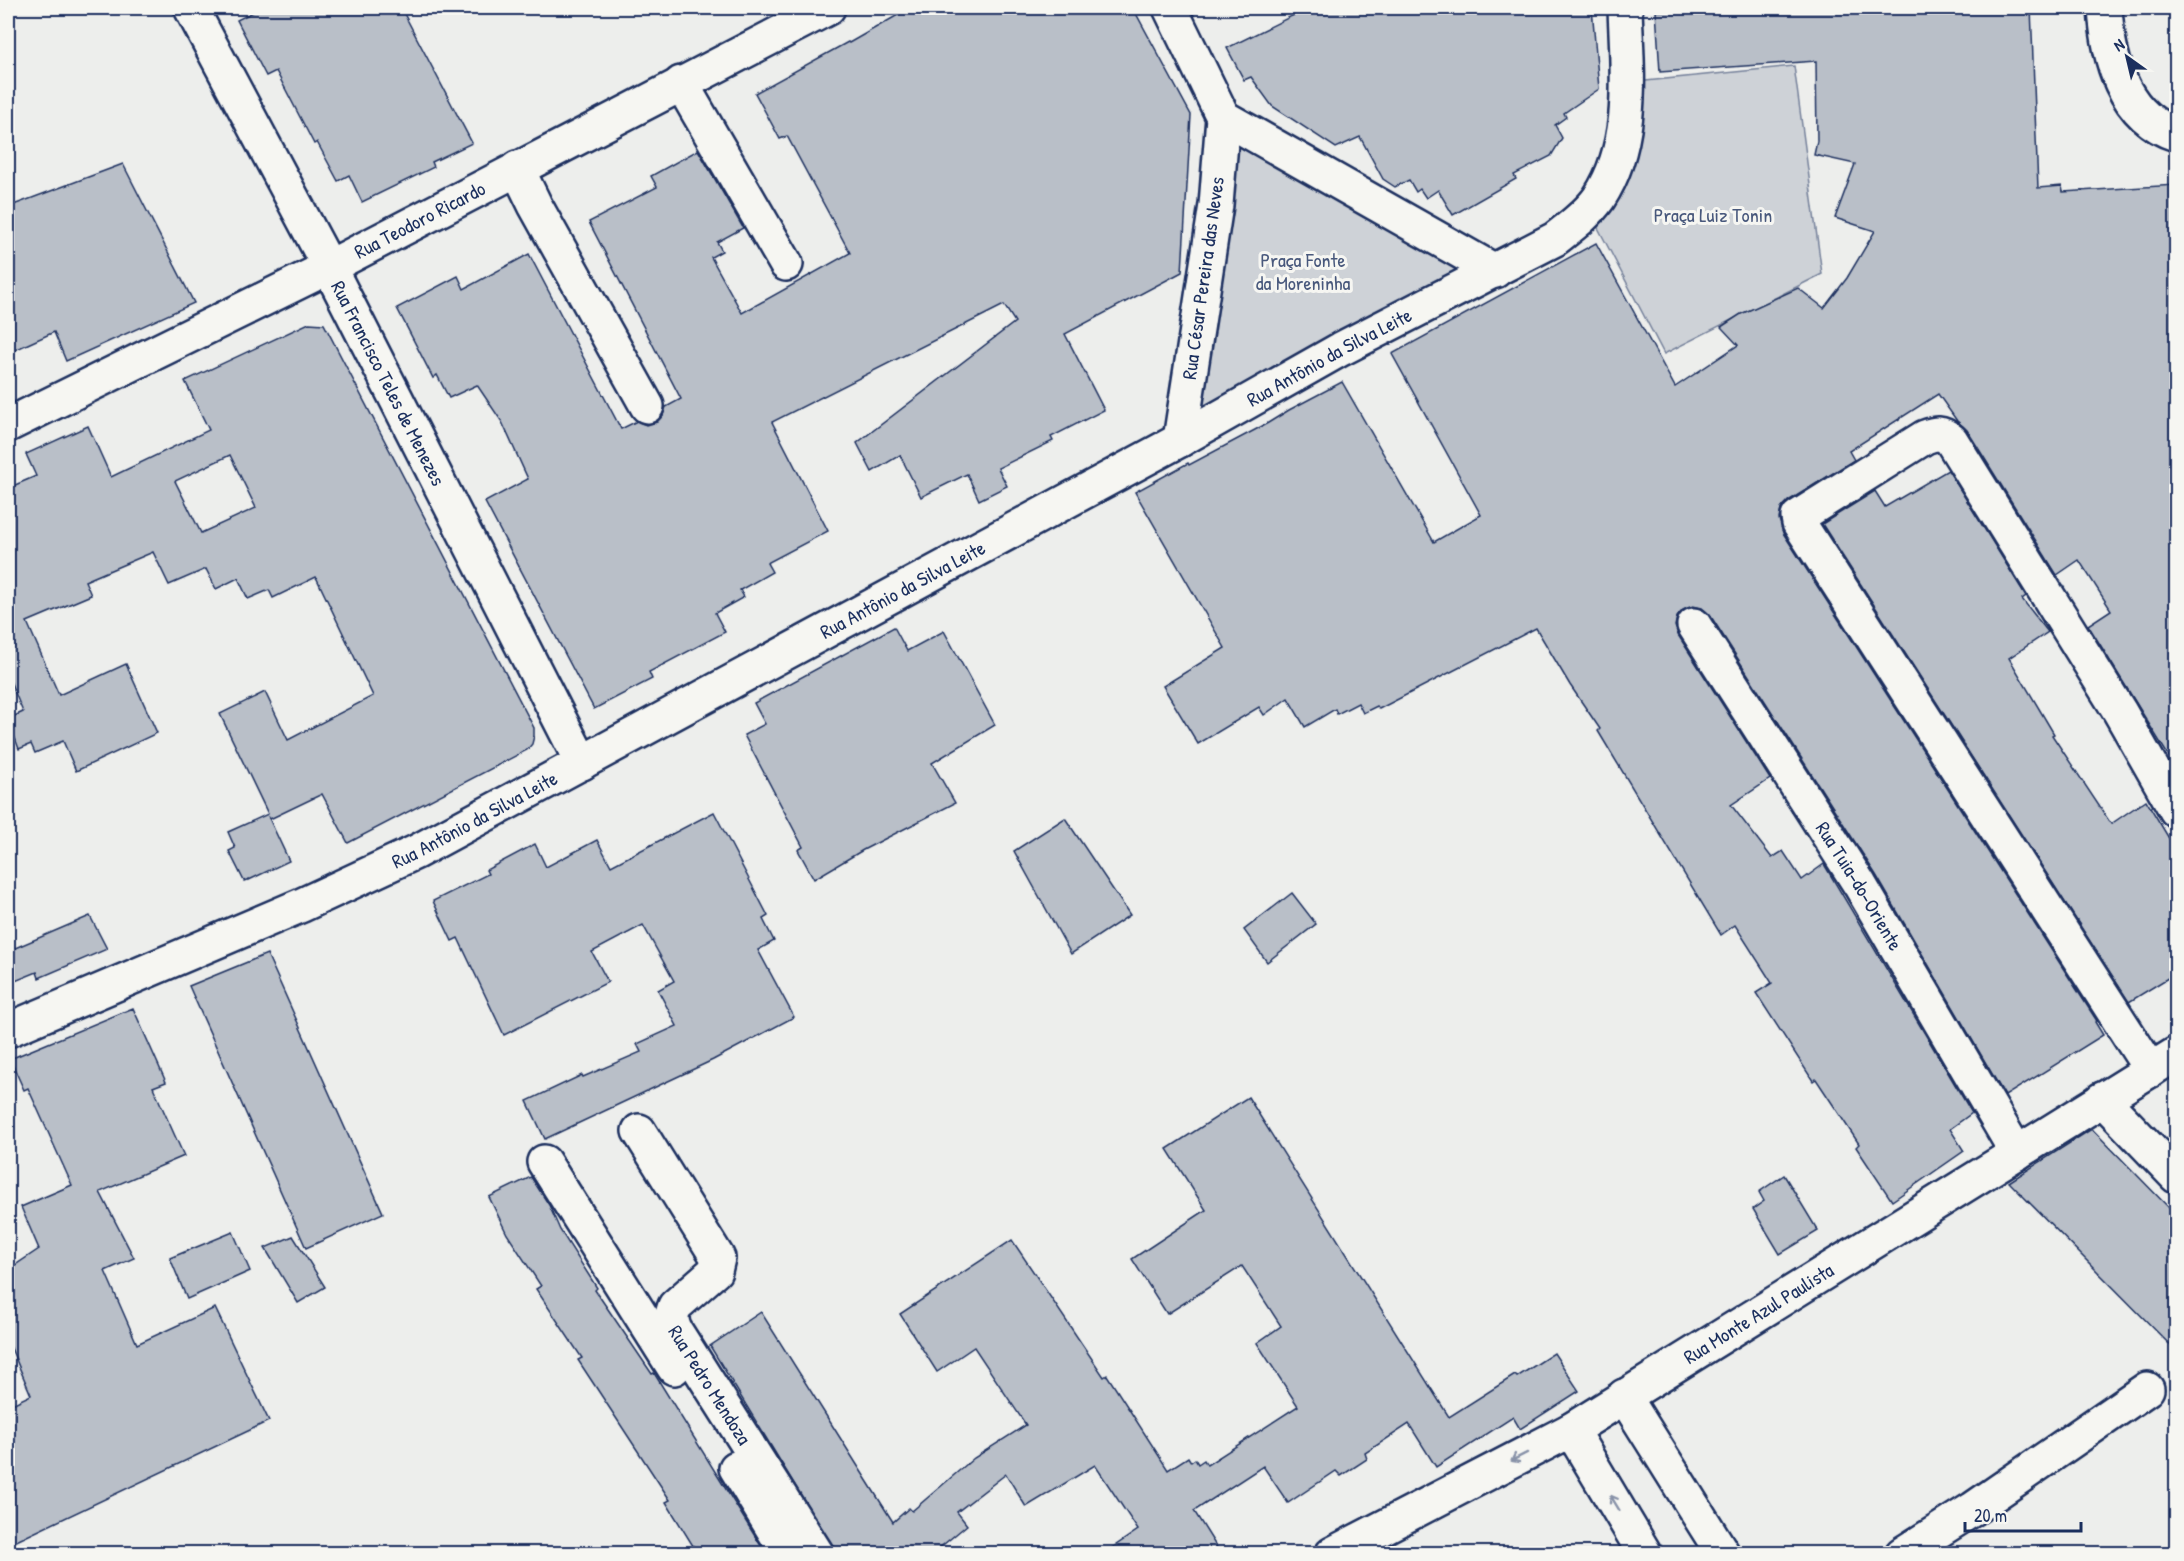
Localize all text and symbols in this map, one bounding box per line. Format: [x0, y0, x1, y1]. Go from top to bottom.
north arrow [2097, 27, 2157, 87]
text: N [2109, 33, 2129, 56]
street label: Rua Teodoro Ricardo [349, 174, 490, 265]
street label: Rua César Pereira das Neves [1175, 175, 1230, 381]
park label: Praça Luiz Tonin [1654, 201, 1772, 228]
park label: Praça Fonte da Moreninha [1256, 246, 1350, 296]
street label: Rua Francisco Teles de Menezes [325, 276, 452, 490]
street label: Rua Antônio da Silva Leite [1242, 301, 1416, 413]
street label: Rua Antônio da Silva Leite [815, 534, 990, 645]
street label: Rua Antônio da Silva Leite [387, 764, 562, 874]
street label: Rua Tuia-do-Oriente [1810, 816, 1909, 955]
street label: Rua Monte Azul Paulista [1678, 1256, 1839, 1370]
street label: Rua Pedro Mendoza [662, 1320, 758, 1450]
one-way arrow [1510, 1452, 1528, 1463]
one-way arrow [1608, 1495, 1620, 1512]
scale bar [1965, 1495, 2080, 1533]
text: 20 m [1974, 1503, 2007, 1528]

